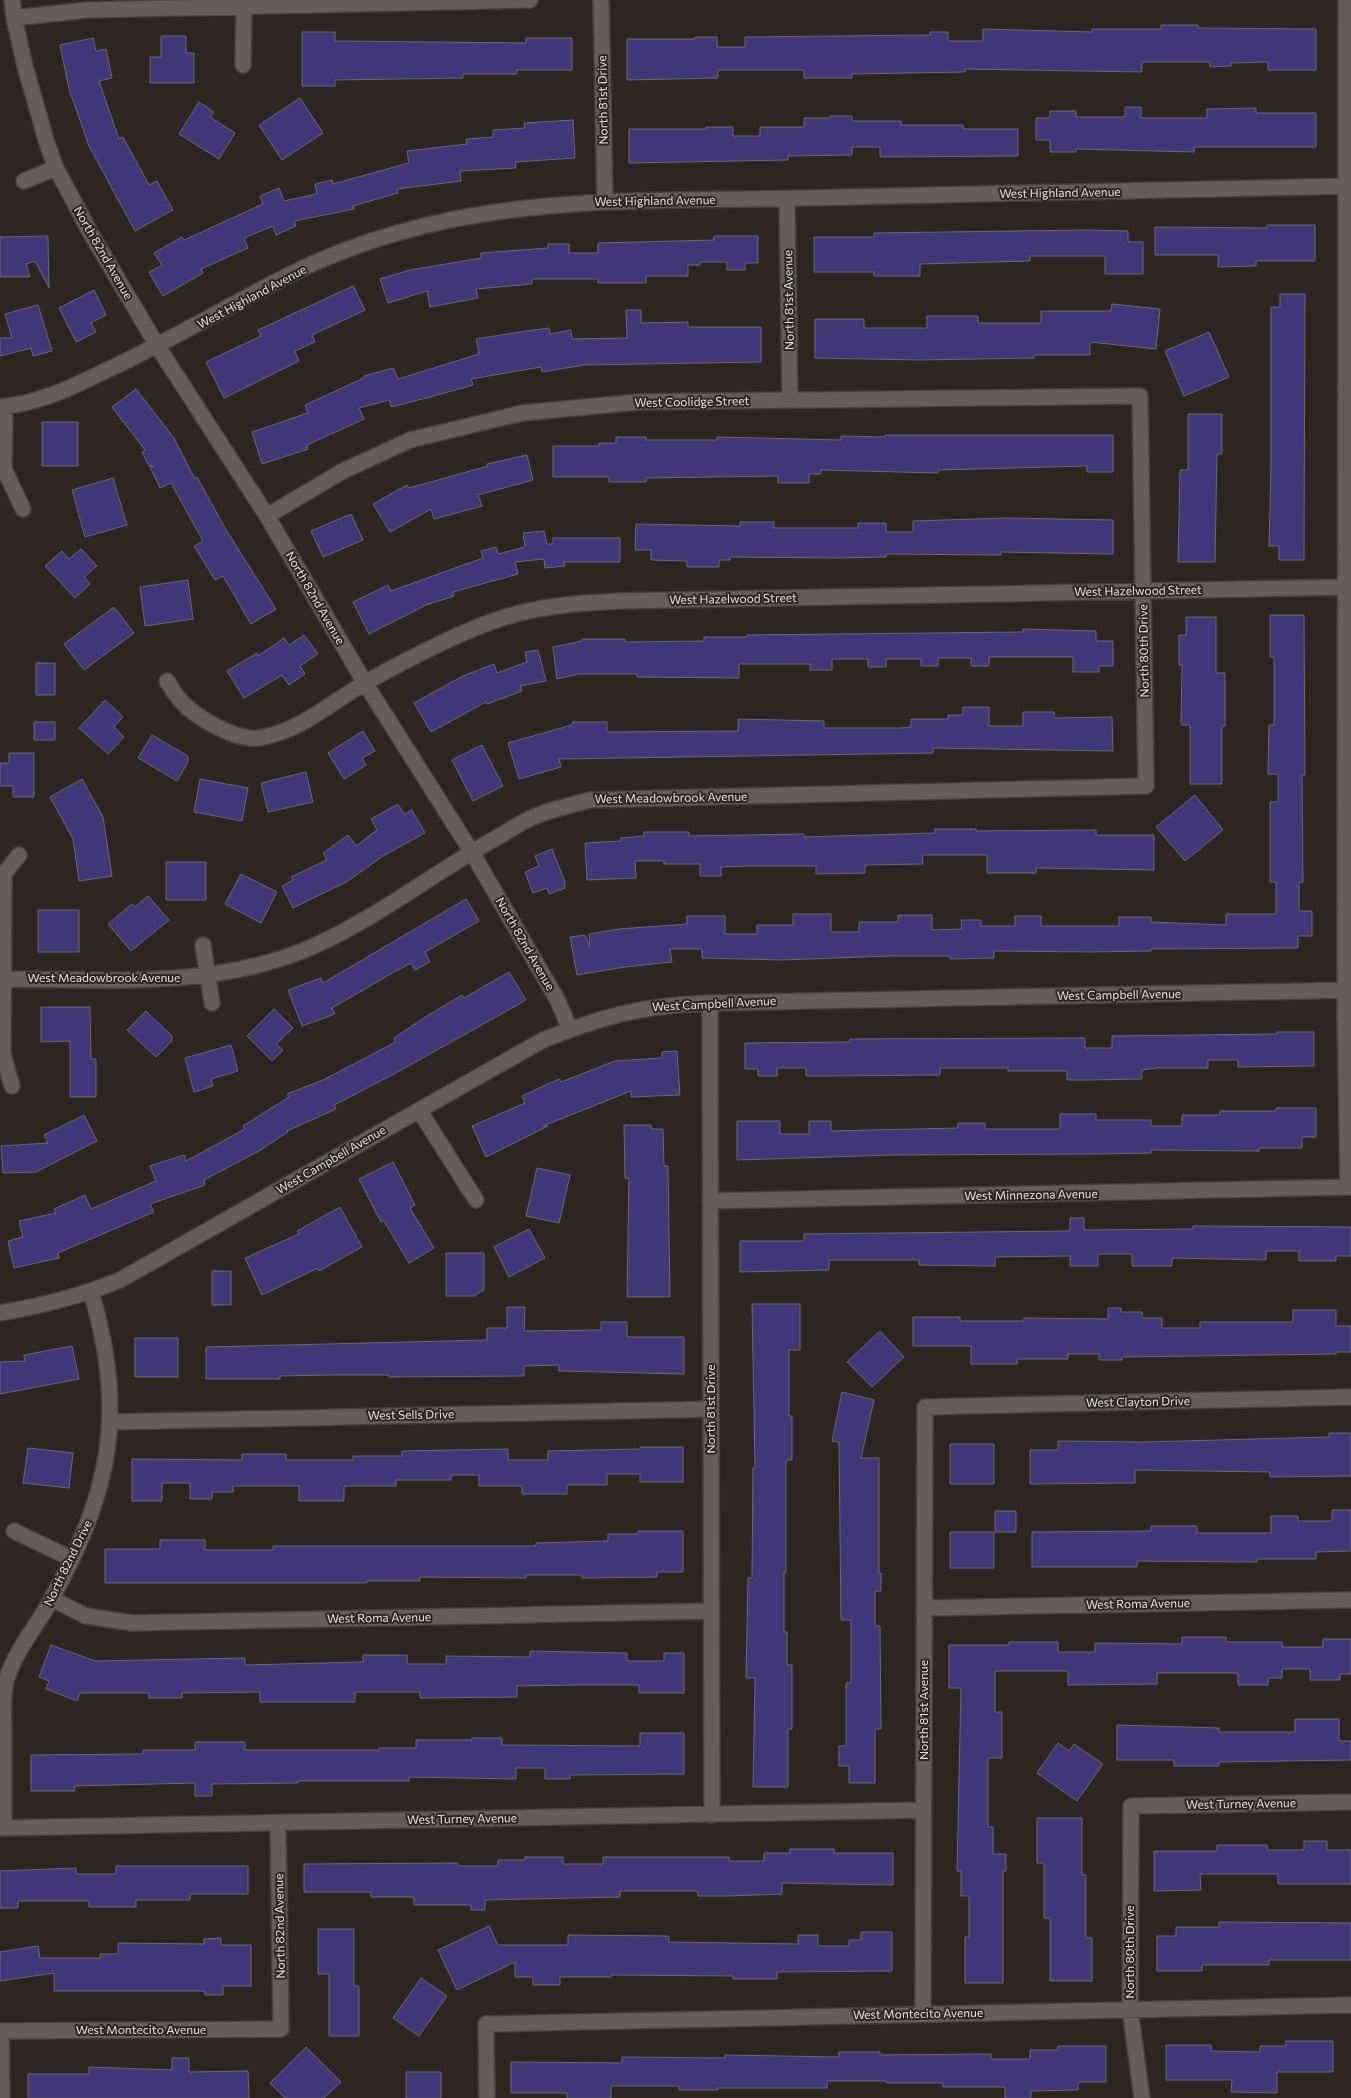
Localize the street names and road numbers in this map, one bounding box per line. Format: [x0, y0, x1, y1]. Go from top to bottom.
street label: North 81st Drive [594, 55, 610, 145]
street label: West Highland Avenue [999, 184, 1121, 200]
street label: West Highland Avenue [594, 192, 716, 208]
street label: North 82nd Avenue [72, 203, 136, 302]
street label: North 81st Avenue [780, 250, 796, 350]
street label: West Highland Avenue [195, 261, 308, 331]
street label: West Coolidge Street [634, 393, 750, 409]
street label: North 82nd Avenue [284, 548, 348, 647]
street label: West Hazelwood Street [1074, 582, 1202, 598]
street label: West Hazelwood Street [669, 590, 797, 606]
street label: North 80th Drive [1135, 604, 1151, 698]
street label: West Meadowbrook Avenue [594, 789, 747, 805]
street label: North 82nd Avenue [494, 894, 558, 993]
street label: West Meadowbrook Avenue [28, 970, 180, 984]
street label: West Campbell Avenue [1057, 986, 1181, 1002]
street label: West Campbell Avenue [652, 993, 776, 1013]
street label: West Campbell Avenue [273, 1122, 388, 1196]
street label: West Minnezona Avenue [964, 1186, 1098, 1202]
street label: North 81st Drive [703, 1364, 717, 1454]
street label: West Clayton Drive [1086, 1393, 1190, 1409]
street label: West Sells Drive [368, 1406, 454, 1422]
street label: North 82nd Drive [40, 1517, 94, 1608]
street label: West Roma Avenue [1086, 1595, 1190, 1611]
street label: West Roma Avenue [327, 1609, 431, 1625]
street label: North 81st Avenue [916, 1660, 930, 1760]
street label: West Turney Avenue [1186, 1795, 1296, 1811]
street label: West Turney Avenue [407, 1810, 517, 1826]
street label: North 82nd Avenue [271, 1873, 287, 1979]
street label: North 80th Drive [1122, 1905, 1136, 1999]
street label: West Montecito Avenue [853, 2005, 983, 2021]
street label: West Montecito Avenue [76, 2022, 206, 2036]

